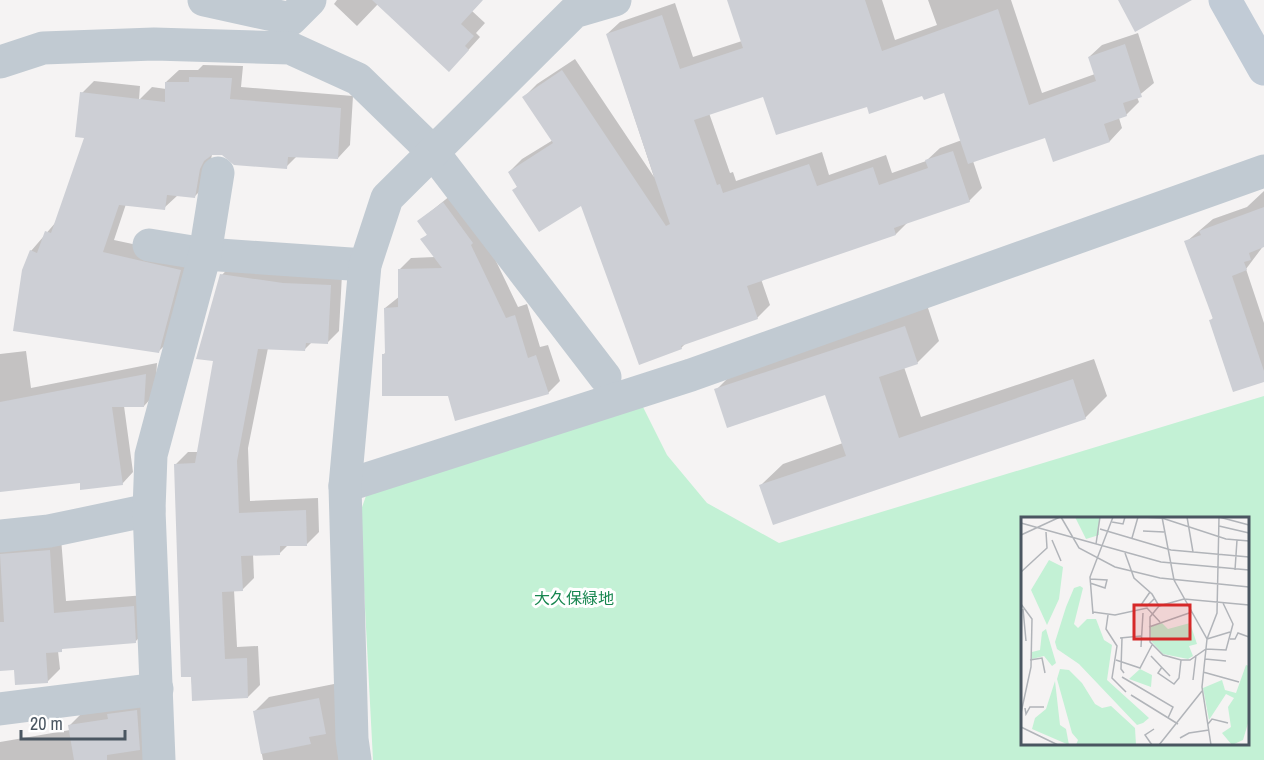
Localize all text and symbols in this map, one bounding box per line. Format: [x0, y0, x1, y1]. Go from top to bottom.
inset map [1021, 517, 1249, 745]
park label: 大久保緑地 [534, 587, 614, 609]
scale bar [21, 703, 124, 741]
text: 20 m [30, 711, 63, 736]

